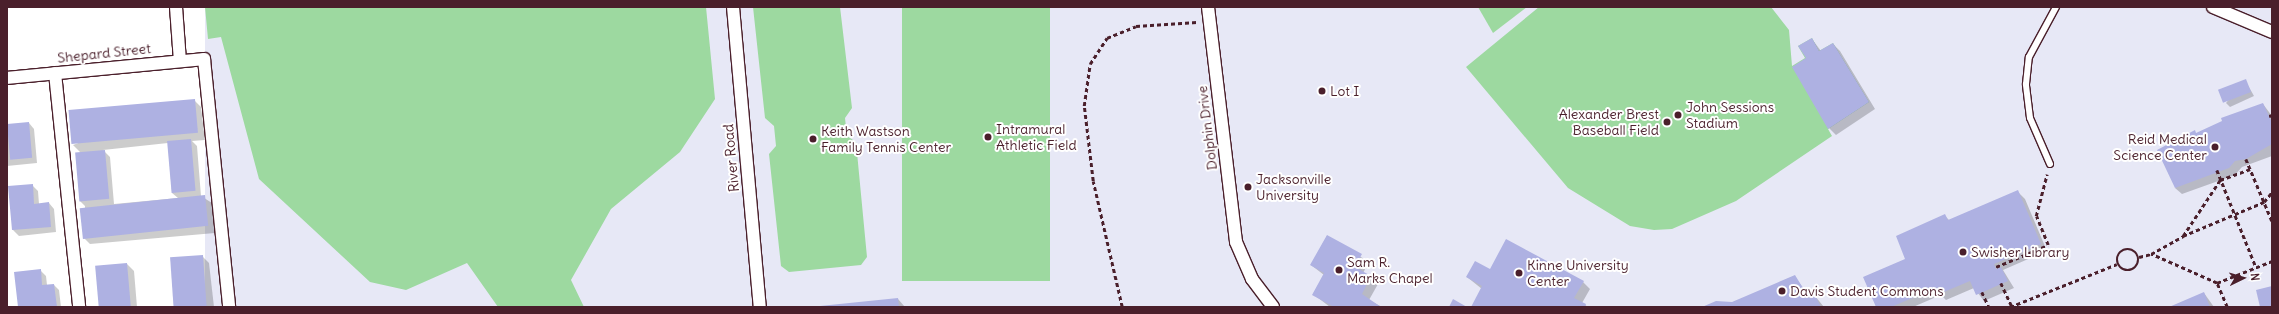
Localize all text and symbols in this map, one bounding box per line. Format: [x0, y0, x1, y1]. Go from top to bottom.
street label: Shepard Street [56, 40, 152, 66]
place label: Lot I [1330, 83, 1359, 99]
street label: Dolphin Drive [1194, 85, 1220, 171]
marker: Lot I [1317, 86, 1327, 96]
place label: John Sessions Stadium [1686, 99, 1774, 132]
place label: Alexander Brest Baseball Field [1559, 106, 1659, 138]
marker: John Sessions Stadium [1673, 110, 1683, 120]
marker: Alexander Brest Baseball Field [1662, 117, 1672, 127]
place label: Intramural Athletic Field [996, 121, 1077, 154]
street label: River Road [720, 123, 742, 193]
place label: Keith Wastson Family Tennis Center [821, 123, 951, 156]
place label: Reid Medical Science Center [2113, 131, 2207, 164]
marker: Intramural Athletic Field [983, 132, 993, 142]
marker: Keith Wastson Family Tennis Center [808, 134, 818, 144]
marker: Reid Medical Science Center [2210, 142, 2220, 152]
place label: Jacksonville University [1256, 171, 1331, 204]
marker: Jacksonville University [1243, 182, 1253, 192]
place label: Swisher Library [1971, 244, 2070, 260]
marker: Swisher Library [1958, 247, 1968, 257]
place label: Sam R. Marks Chapel [1347, 254, 1433, 286]
place label: Kinne University Center [1527, 257, 1629, 290]
north arrow [2223, 258, 2263, 298]
marker: Sam R. Marks Chapel [1334, 265, 1344, 275]
marker: Kinne University Center [1514, 268, 1524, 278]
text: N [2248, 273, 2262, 281]
place label: Davis Student Commons [1790, 283, 1944, 299]
marker: Davis Student Commons [1777, 286, 1787, 296]

